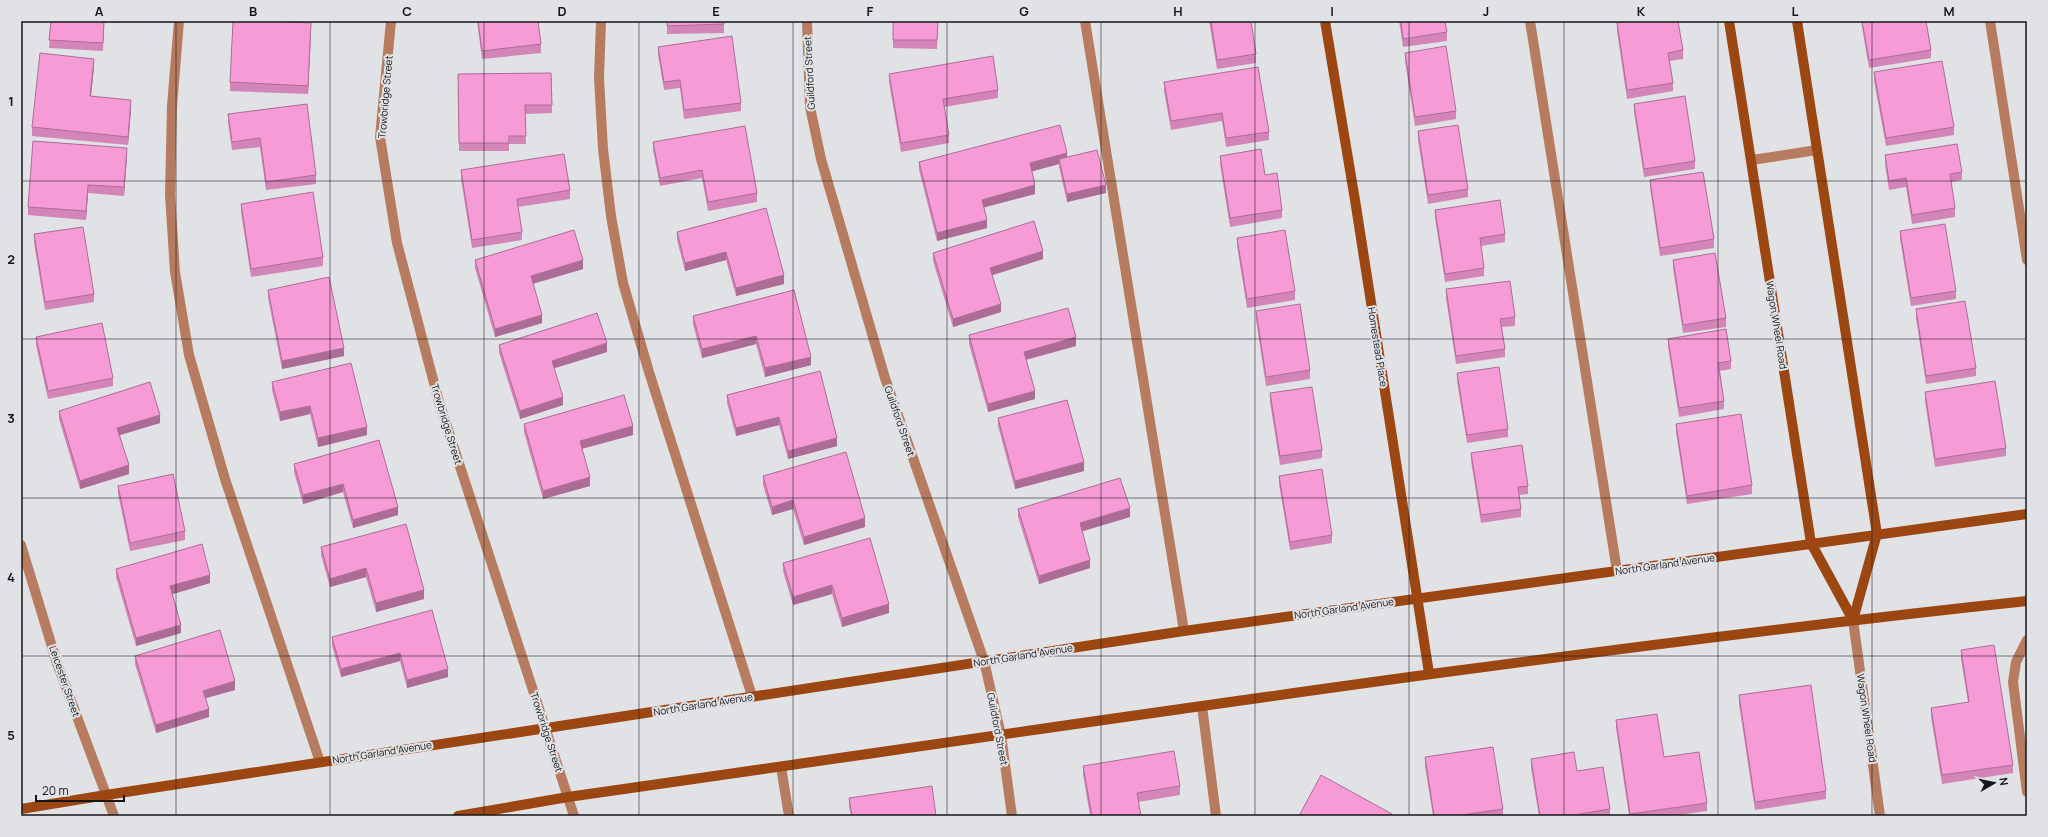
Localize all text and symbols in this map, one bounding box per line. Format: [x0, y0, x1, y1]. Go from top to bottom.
text: A [95, 2, 104, 20]
text: B [249, 2, 257, 20]
text: C [402, 2, 412, 20]
text: D [557, 2, 567, 20]
text: E [712, 2, 720, 20]
text: F [867, 2, 874, 20]
text: G [1019, 2, 1029, 20]
text: H [1173, 2, 1183, 20]
text: I [1330, 2, 1334, 20]
text: J [1483, 2, 1489, 20]
text: K [1637, 2, 1646, 20]
text: L [1792, 2, 1799, 20]
text: M [1943, 2, 1955, 20]
street label: Guildford Street [800, 36, 818, 110]
street label: Trowbridge Street [374, 55, 396, 139]
text: 1 [8, 92, 14, 110]
text: 2 [7, 250, 15, 268]
street label: Wagon Wheel Road [1763, 280, 1791, 370]
street label: Homestead Place [1365, 306, 1391, 388]
street label: Trowbridge Street [428, 382, 466, 466]
street label: Guildford Street [881, 384, 919, 458]
text: 3 [7, 409, 15, 427]
street label: North Garland Avenue [1614, 550, 1716, 578]
text: 4 [7, 568, 15, 586]
street label: North Garland Avenue [1293, 594, 1395, 622]
street label: North Garland Avenue [972, 640, 1074, 670]
street label: Leicester Street [46, 644, 84, 718]
street label: Wagon Wheel Road [1854, 673, 1880, 763]
street label: North Garland Avenue [652, 689, 754, 719]
street label: Trowbridge Street [527, 690, 567, 774]
street label: Guildford Street [984, 692, 1012, 766]
text: 5 [7, 726, 15, 744]
street label: North Garland Avenue [331, 737, 433, 767]
north arrow [1974, 763, 2014, 803]
text: N [1996, 776, 2012, 787]
scale bar [36, 777, 124, 803]
text: 20 m [42, 782, 69, 799]

